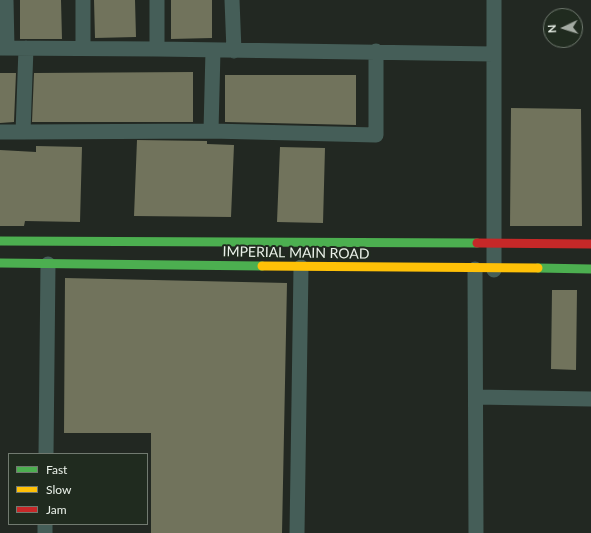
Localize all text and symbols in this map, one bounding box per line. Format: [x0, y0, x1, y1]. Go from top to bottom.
north arrow [543, 8, 583, 48]
text: N [545, 24, 558, 33]
street label: IMPERIAL MAIN ROAD [222, 243, 370, 263]
legend [8, 453, 148, 525]
text: Fast [46, 462, 67, 477]
text: Slow [46, 482, 71, 497]
text: Jam [46, 502, 67, 517]

